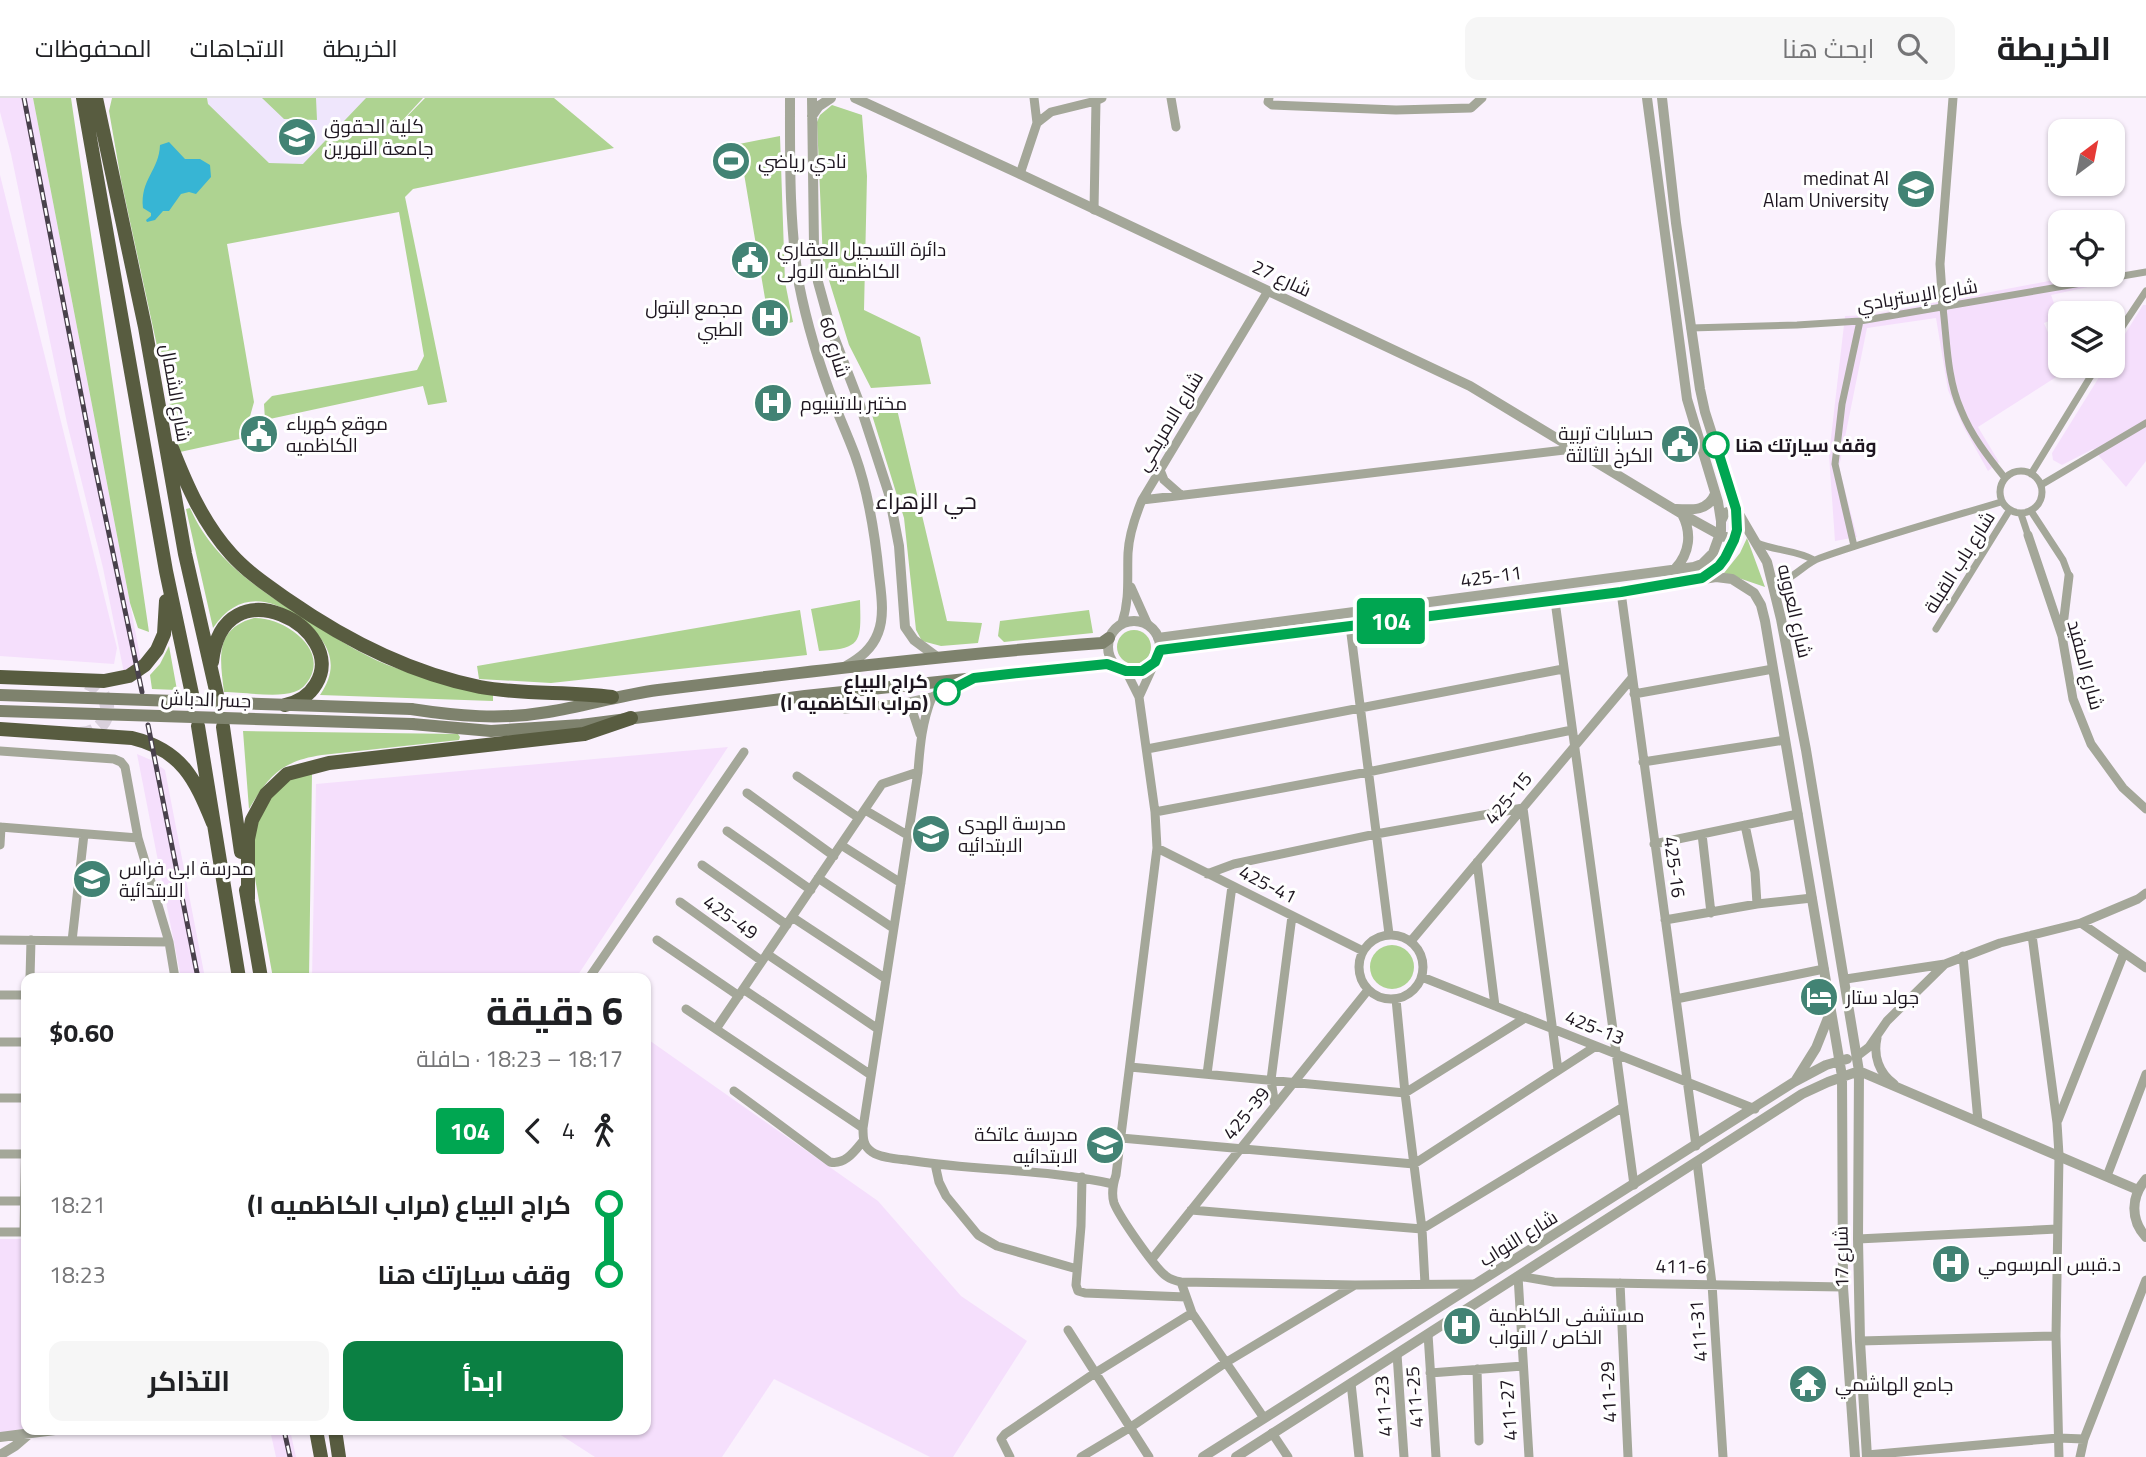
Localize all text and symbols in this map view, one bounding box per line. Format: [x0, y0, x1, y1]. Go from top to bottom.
search box [1465, 17, 1955, 80]
text: الخريطة [1997, 23, 2111, 73]
text: ابحث هنا [1782, 29, 1875, 68]
icon: search [1893, 29, 1931, 67]
text: المحفوظات [35, 30, 152, 66]
text: الاتجاهات [190, 30, 285, 66]
text: الخريطة [323, 30, 398, 66]
place label: كلية الحقوق جامعة النهرين [324, 111, 434, 162]
school or university icon: كلية الحقوق جامعة النهرين [276, 116, 318, 158]
north arrow [2048, 119, 2124, 196]
map controls [2048, 119, 2125, 378]
sports icon: نادي رياضي [710, 140, 752, 182]
place label: نادي رياضي [758, 146, 846, 176]
place label: medinat Al Alam University [1763, 163, 1889, 214]
school or university icon: medinat Al Alam University [1895, 168, 1937, 210]
button: locate [2048, 210, 2125, 287]
place label: دائرة التسجيل العقاري الكاظمية الاولى [777, 234, 946, 285]
public building icon: دائرة التسجيل العقاري الكاظمية الاولى [729, 239, 771, 281]
street label: شارع 27 [1248, 251, 1317, 304]
street label: شارع الإستربادي [1854, 271, 1980, 319]
place label: مجمع البتول الطبي [645, 292, 743, 344]
hospital icon: مجمع البتول الطبي [749, 297, 791, 339]
button: layers [2048, 301, 2125, 378]
street label: شارع 60 [813, 313, 858, 381]
street label: شارع الشمال [154, 342, 199, 444]
street label: شارع الامريكي [1127, 365, 1211, 477]
hospital icon: مختبر بلاتينيوم [752, 382, 794, 424]
place label: مختبر بلاتينيوم [800, 388, 907, 417]
place label: موقع كهرباء الكاظميه [286, 408, 388, 459]
public building icon: موقع كهرباء الكاظميه [238, 413, 280, 455]
place label: حسابات تربية الكرخ الثالثة [1558, 418, 1653, 469]
public building icon: حسابات تربية الكرخ الثالثة [1659, 423, 1701, 465]
place label: وقف سيارتك هنا [1735, 430, 1877, 459]
marker: وقف سيارتك هنا [1703, 432, 1729, 458]
district label: حي الزهراء [875, 483, 977, 519]
street label: شارع باب القبلة [1916, 505, 2002, 618]
street label: 425-11 [1458, 557, 1523, 594]
street label: شارع العروبه [1771, 561, 1820, 661]
line badge: 104 [1351, 598, 1431, 644]
text: 104 [1371, 603, 1411, 639]
street label: شارع المفيد [2061, 617, 2112, 713]
place label: كراج البياع (مراب الكاظميه ١) [780, 666, 928, 717]
marker: كراج البياع (مراب الكاظميه ١) [934, 679, 960, 705]
street label: جسر الدباش [160, 682, 252, 715]
street label: 425-15 [1477, 765, 1539, 831]
place label: مدرسة الهدى الابتدائيه [958, 808, 1066, 859]
school or university icon: مدرسة الهدى الابتدائيه [910, 813, 952, 855]
street label: 425-16 [1657, 834, 1694, 899]
place label: مدرسة ابي فراس الابتدائية [119, 853, 254, 904]
street label: 425-41 [1234, 857, 1302, 910]
school or university icon: مدرسة ابي فراس الابتدائية [71, 858, 113, 900]
street label: 425-49 [698, 887, 765, 946]
hotel icon: جولد ستار [1798, 976, 1840, 1018]
text: 6 دقيقة [486, 982, 623, 1040]
place label: جولد ستار [1845, 982, 1919, 1011]
street label: 425-13 [1561, 1002, 1629, 1052]
text: $0.60 [49, 1013, 114, 1052]
text: 18:17 – 18:23 · حافلة [416, 1041, 623, 1076]
street label: 425-39 [1215, 1080, 1276, 1146]
icon: back [514, 1112, 552, 1150]
icon: walk [585, 1112, 623, 1150]
text: 104 [450, 1113, 490, 1149]
text: 4 [562, 1113, 575, 1148]
place label: مدرسة عاتكة الابتدائيه [974, 1119, 1078, 1170]
school or university icon: مدرسة عاتكة الابتدائيه [1084, 1124, 1126, 1166]
text: كراج البياع (مراب الكاظميه ١) [247, 1185, 571, 1224]
text: 18:21 [49, 1187, 106, 1222]
street label: شارع النواب [1473, 1202, 1563, 1273]
street label: شارع 17 [1825, 1226, 1856, 1288]
hospital icon: د.قبس المرسومي [1930, 1243, 1972, 1285]
place label: د.قبس المرسومي [1978, 1249, 2121, 1279]
street label: 411-6 [1655, 1251, 1707, 1280]
text: وقف سيارتك هنا [377, 1255, 571, 1294]
text: 18:23 [49, 1257, 106, 1292]
street label: 411-31 [1681, 1299, 1714, 1363]
place label: مستشفى الكاظمية الخاص / النواب [1489, 1300, 1645, 1351]
hospital icon: مستشفى الكاظمية الخاص / النواب [1441, 1305, 1483, 1347]
button: التذاكر [49, 1341, 329, 1421]
button: ابدأ [343, 1341, 623, 1421]
street label: 411-29 [1591, 1361, 1624, 1424]
temple icon: جامع الهاشمي [1787, 1363, 1829, 1405]
street label: 411-25 [1397, 1365, 1430, 1429]
place label: جامع الهاشمي [1835, 1369, 1953, 1399]
street label: 411-23 [1366, 1374, 1399, 1438]
street label: 411-27 [1491, 1378, 1524, 1442]

